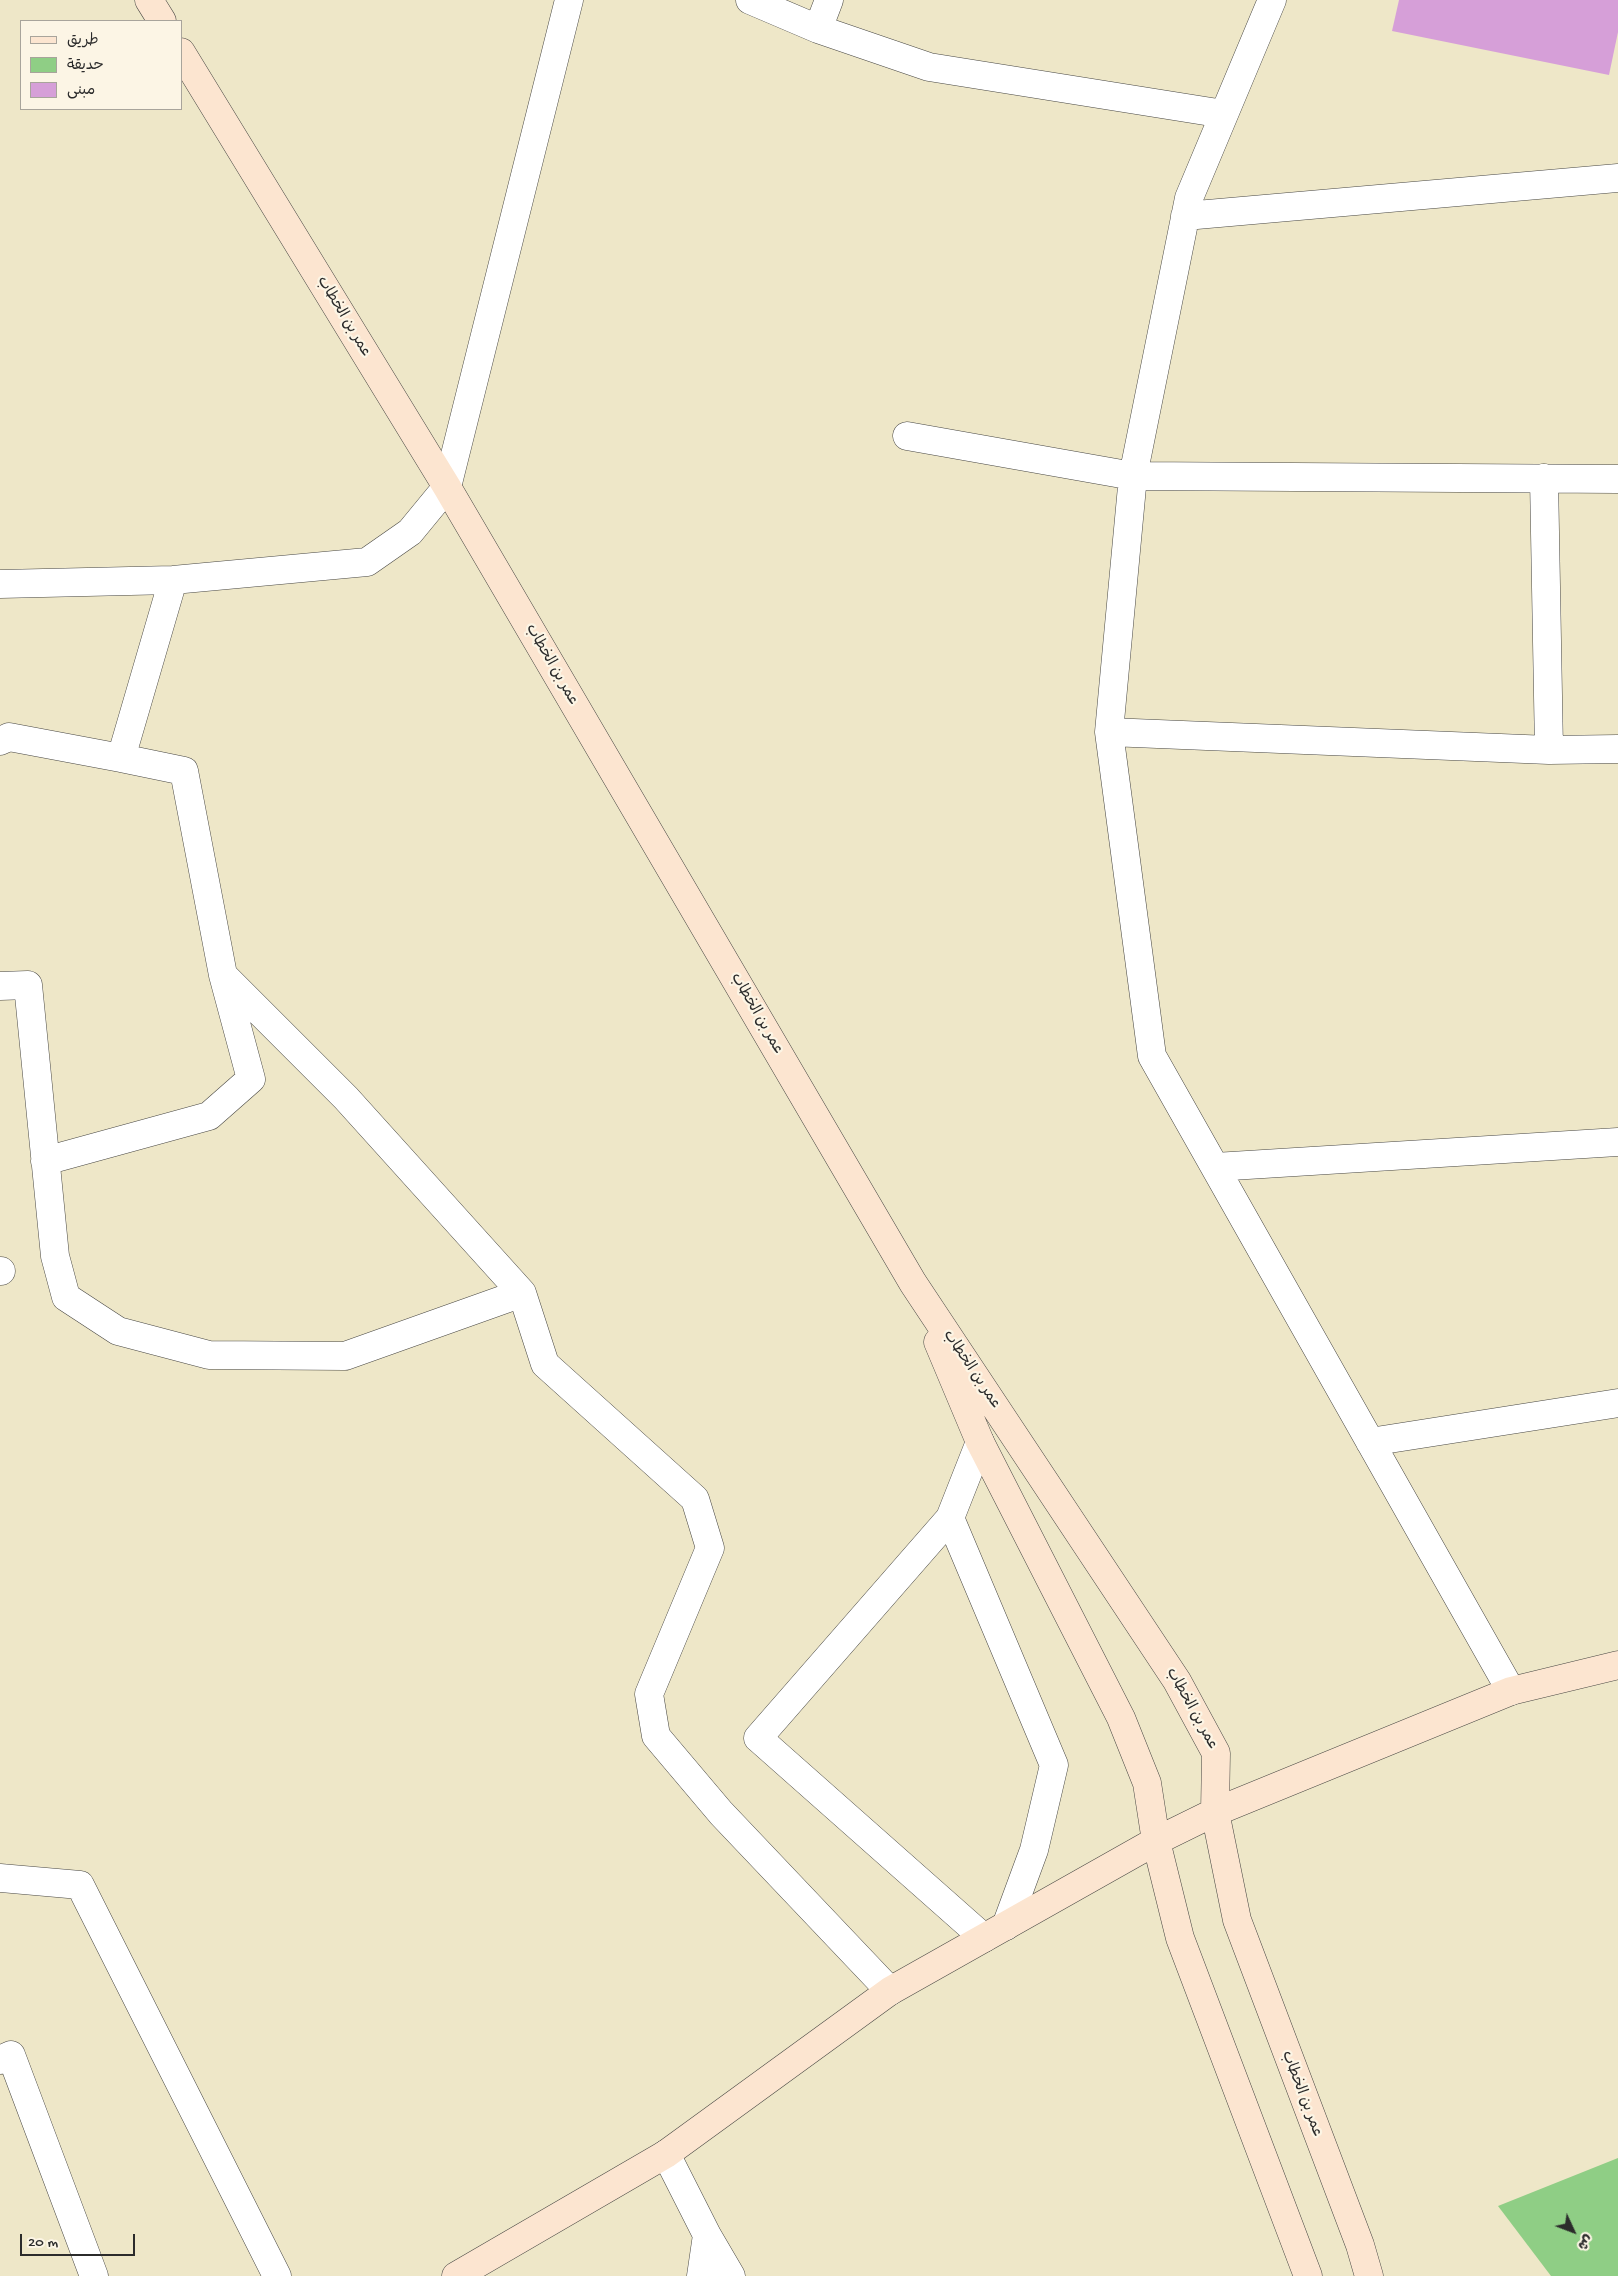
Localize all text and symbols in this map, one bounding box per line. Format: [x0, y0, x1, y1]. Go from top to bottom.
legend [20, 20, 182, 110]
text: طريق [67, 32, 99, 50]
text: حديقة [67, 57, 104, 75]
text: مبنى [67, 82, 95, 100]
street label: عمر بن الخطاب [312, 274, 374, 360]
street label: عمر بن الخطاب [521, 621, 581, 709]
street label: عمر بن الخطاب [726, 970, 786, 1058]
street label: عمر بن الخطاب [938, 1328, 1004, 1412]
street label: عمر بن الخطاب [1161, 1665, 1221, 1753]
street label: عمر بن الخطاب [1276, 2049, 1326, 2139]
north arrow [1548, 2206, 1598, 2256]
scale bar [22, 2224, 138, 2256]
text: ش [1573, 2230, 1596, 2253]
text: 20 m [28, 2234, 58, 2252]

